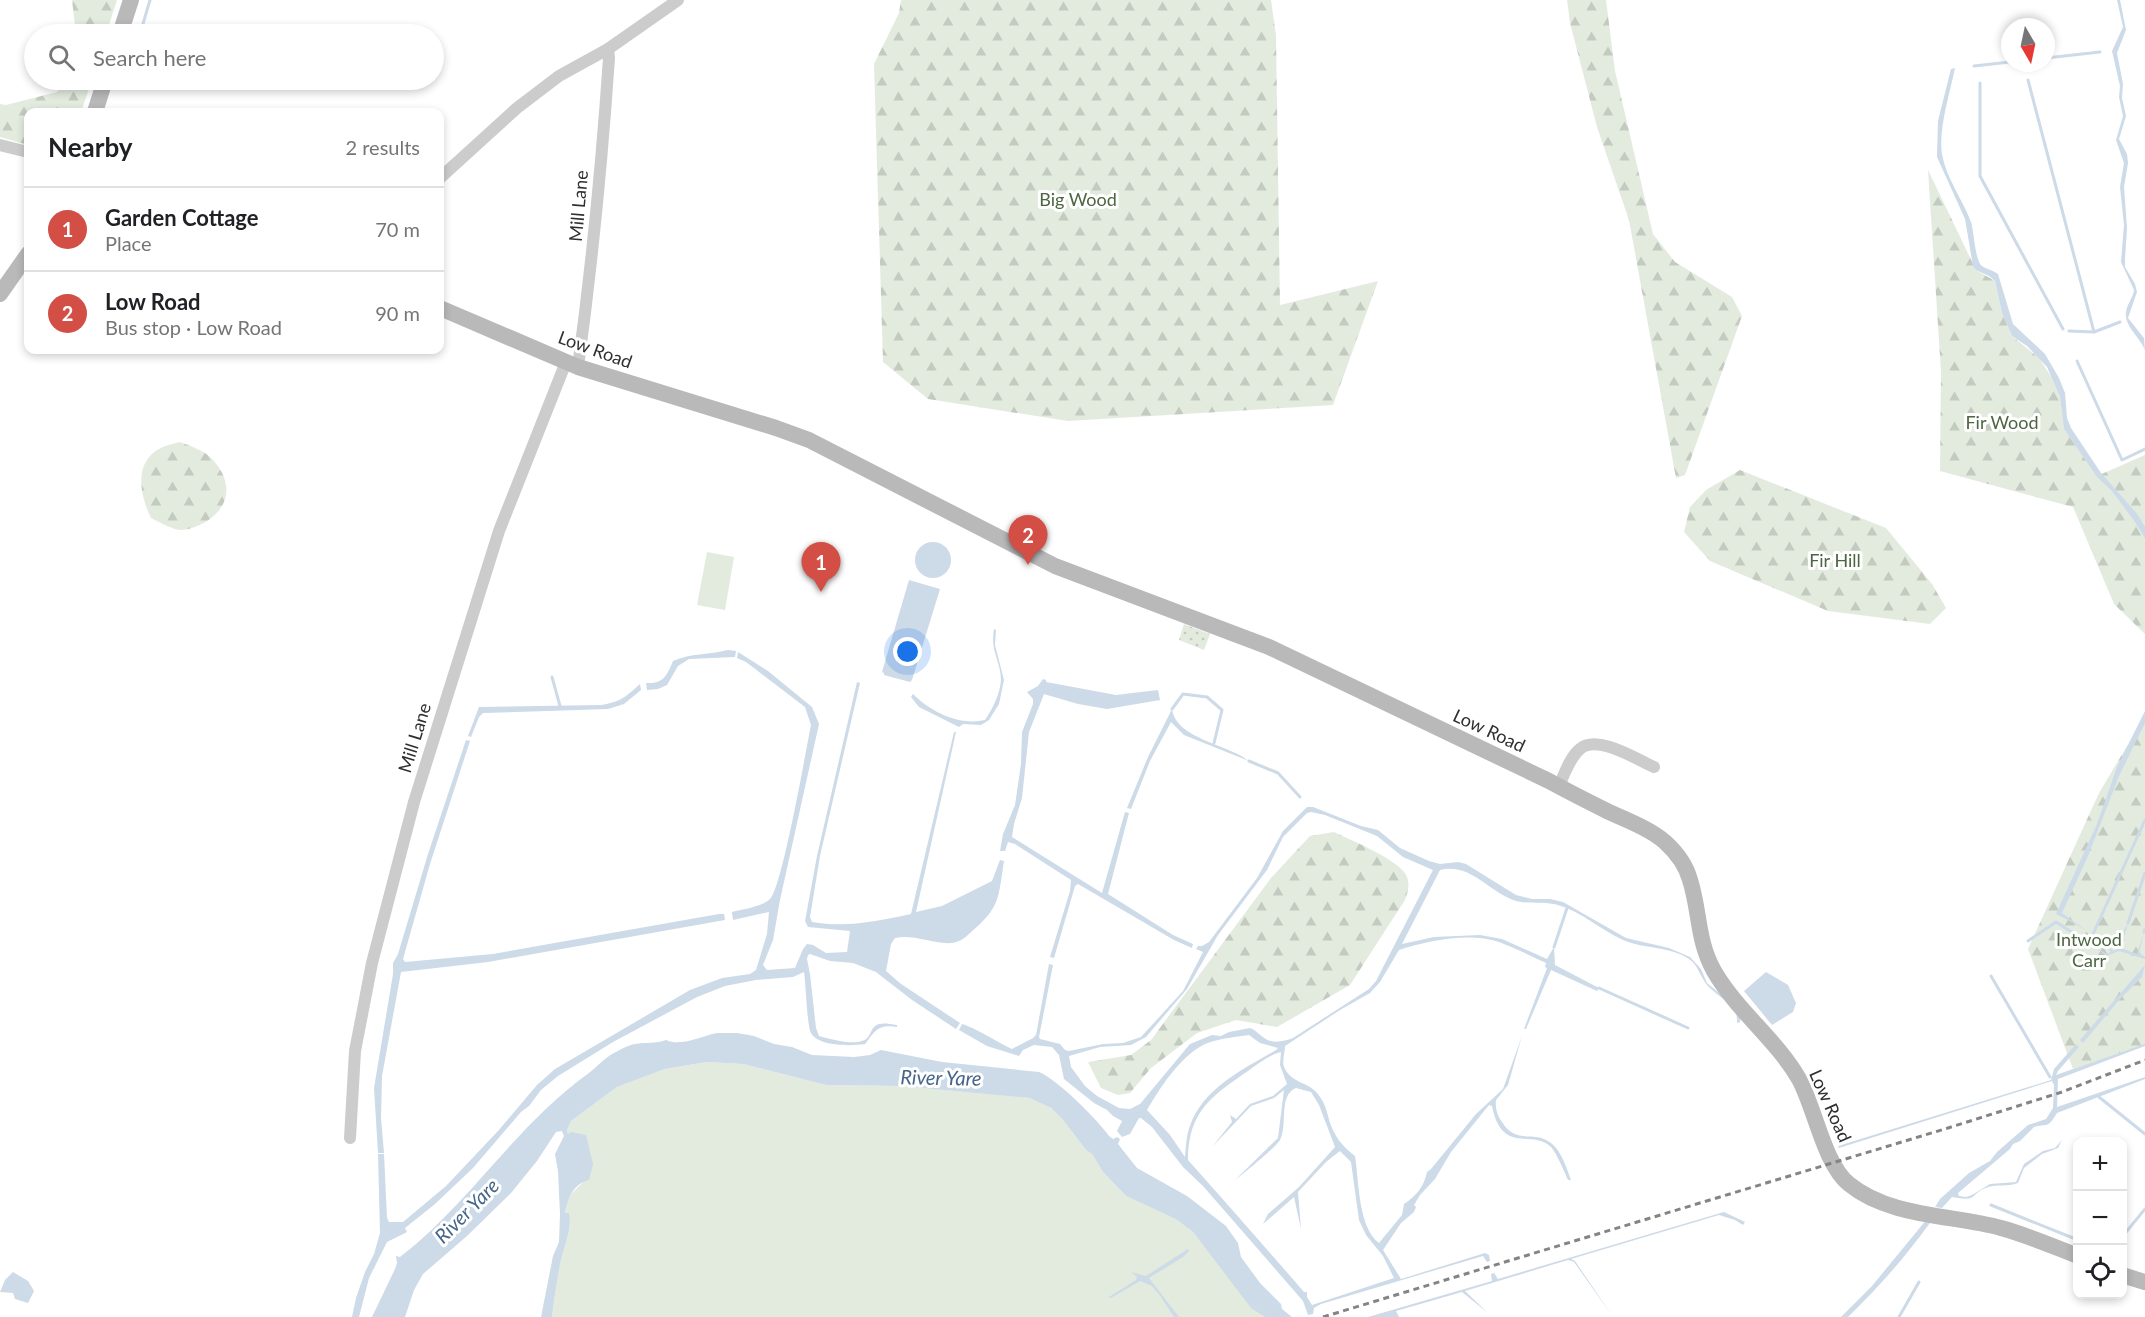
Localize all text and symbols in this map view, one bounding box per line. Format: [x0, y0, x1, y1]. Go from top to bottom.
north arrow [2001, 18, 2055, 72]
search box [24, 24, 444, 90]
icon: search [45, 41, 78, 74]
text: Search here [93, 44, 206, 71]
text: Nearby [48, 131, 133, 163]
text: 2 results [345, 135, 420, 159]
street label: Mill Lane [564, 169, 592, 243]
park label: Big Wood [1039, 188, 1117, 210]
text: Garden Cottage [105, 204, 259, 231]
text: 1 [62, 217, 73, 241]
text: 70 m [375, 217, 420, 241]
text: Place [105, 231, 152, 255]
text: Low Road [105, 288, 201, 315]
text: 2 [62, 301, 73, 325]
text: 90 m [375, 301, 420, 325]
text: Bus stop · Low Road [105, 315, 282, 339]
street label: Low Road [555, 326, 635, 373]
park label: Fir Wood [1965, 411, 2039, 433]
pin: 2 [1008, 516, 1048, 565]
pin: 1 [802, 542, 840, 592]
park label: Fir Hill [1809, 549, 1861, 571]
your location [893, 637, 922, 666]
street label: Mill Lane [393, 700, 435, 775]
street label: Low Road [1450, 704, 1529, 756]
park label: Intwood Carr [2056, 928, 2122, 971]
water label: River Yare [900, 1064, 982, 1090]
street label: Low Road [1805, 1066, 1857, 1145]
map controls [2073, 1137, 2127, 1299]
button: + [2073, 1137, 2127, 1191]
water label: River Yare [429, 1173, 503, 1247]
button: − [2073, 1191, 2127, 1245]
button: locate [2073, 1245, 2127, 1299]

